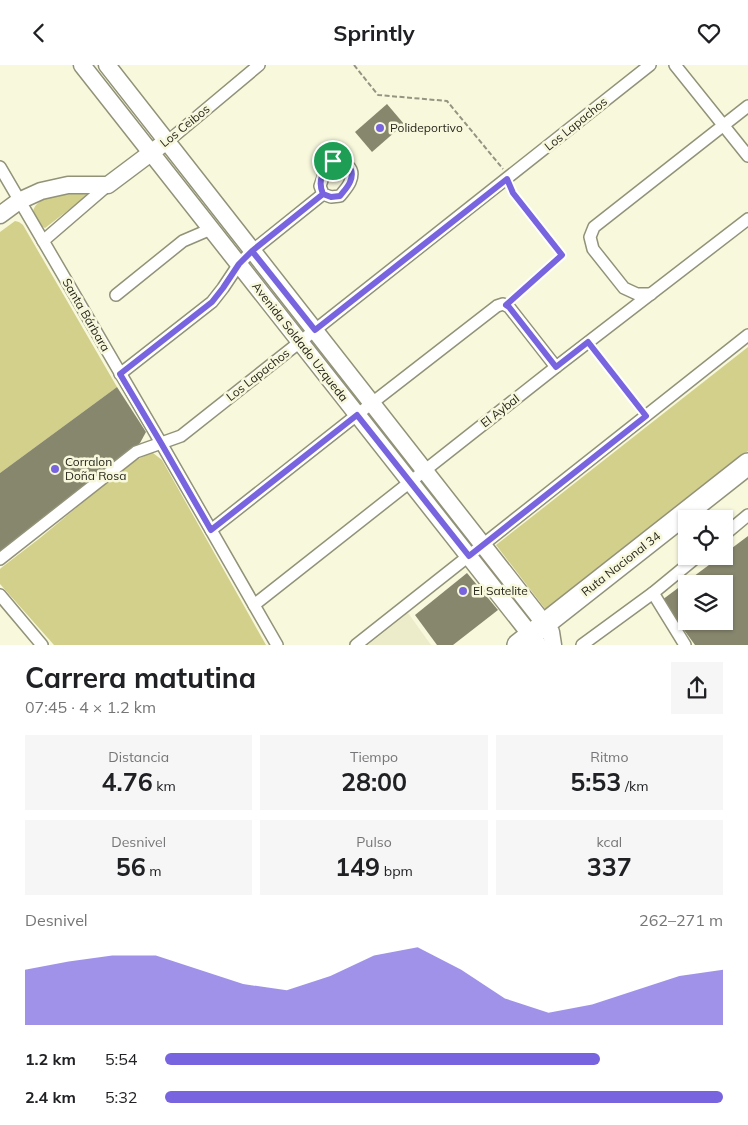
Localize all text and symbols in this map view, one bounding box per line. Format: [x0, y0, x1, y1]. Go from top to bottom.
icon: back [25, 19, 53, 47]
text: Sprintly [333, 19, 415, 47]
icon: heart [695, 19, 723, 47]
street label: Los Lapachos [541, 94, 610, 153]
street label: Los Ceibos [157, 101, 213, 150]
place label: Polideportivo [390, 120, 463, 135]
marker: Polideportivo [374, 122, 386, 134]
pin [312, 140, 354, 182]
icon: arrive [319, 147, 347, 175]
street label: Santa Bárbara [59, 276, 113, 354]
street label: Avenida Soldado Uzqueda [249, 279, 352, 404]
street label: Los Lapachos [223, 345, 292, 404]
street label: El Aybal [477, 391, 522, 430]
place label: Corralon Doña Rosa [65, 454, 126, 483]
marker: Corralon Doña Rosa [49, 463, 61, 475]
map controls [678, 510, 733, 630]
button: locate [678, 510, 733, 565]
street label: Ruta Nacional 34 [578, 528, 663, 599]
button: layers [678, 575, 733, 630]
place label: El Satelite [473, 583, 528, 598]
marker: El Satelite [457, 585, 469, 597]
text: Carrera matutina [25, 660, 256, 695]
button: share [671, 662, 723, 714]
text: 07:45 · 4 × 1.2 km [25, 697, 156, 717]
text: Distancia [108, 748, 169, 766]
text: Tiempo [350, 748, 398, 766]
text: Ritmo [590, 748, 628, 766]
text: 4.76 [101, 766, 153, 797]
text: 28:00 [341, 766, 407, 797]
text: 5:53 [570, 766, 621, 797]
text: km [153, 777, 176, 795]
text: /km [621, 777, 648, 795]
text: Desnivel [111, 833, 166, 851]
text: Pulso [356, 833, 392, 851]
text: kcal [597, 833, 622, 851]
text: 56 [116, 851, 146, 882]
text: 149 [335, 851, 380, 882]
text: 337 [587, 851, 632, 882]
text: m [146, 862, 162, 880]
text: bpm [380, 862, 413, 880]
text: Desnivel [25, 910, 88, 930]
text: 262–271 m [639, 910, 723, 930]
text: 1.2 km [25, 1049, 76, 1069]
text: 5:54 [105, 1049, 137, 1069]
text: 2.4 km [25, 1087, 76, 1107]
text: 5:32 [105, 1087, 137, 1107]

